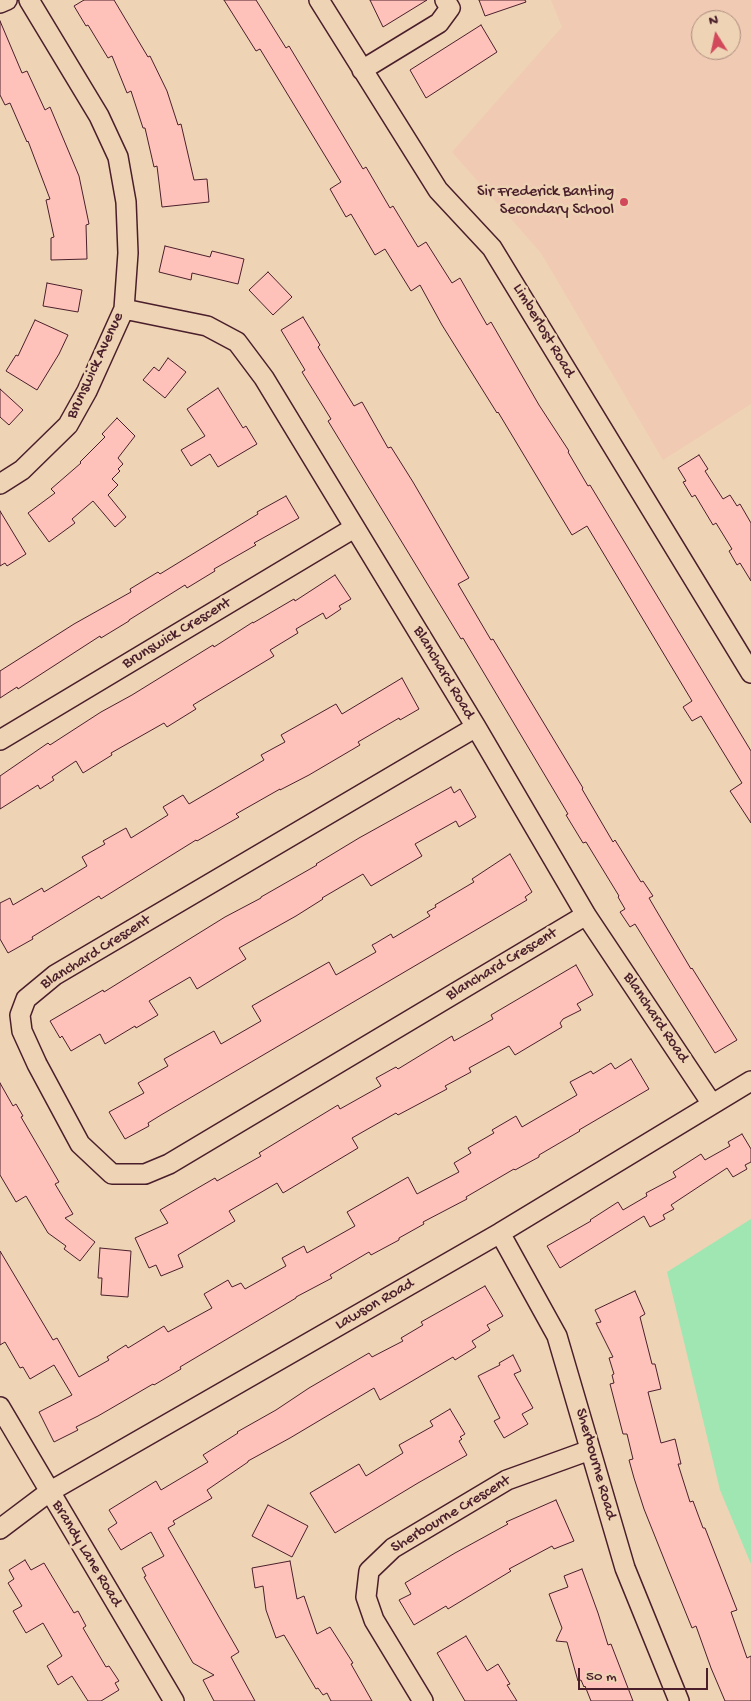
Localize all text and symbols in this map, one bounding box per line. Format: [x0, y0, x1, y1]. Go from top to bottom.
north arrow [691, 10, 741, 60]
text: N [707, 12, 719, 30]
place label: Sir Frederick Banting Secondary School [477, 183, 614, 221]
marker: Sir Frederick Banting Secondary School [618, 196, 630, 208]
street label: Limberlost Road [507, 281, 579, 381]
street label: Brunswick Avenue [63, 310, 129, 422]
street label: Brunswick Crescent [119, 594, 235, 674]
street label: Blanchard Road [408, 623, 478, 723]
street label: Blanchard Crescent [37, 911, 155, 995]
street label: Blanchard Crescent [443, 924, 561, 1006]
street label: Blanchard Road [618, 969, 692, 1067]
street label: Lawson Road [332, 1275, 418, 1335]
street label: Sherbourne Road [570, 1406, 620, 1522]
street label: Sherbourne Crescent [388, 1472, 514, 1558]
street label: Brandy Lane Road [47, 1497, 125, 1611]
scale bar [581, 1658, 711, 1690]
text: 50 m [586, 1668, 617, 1686]

